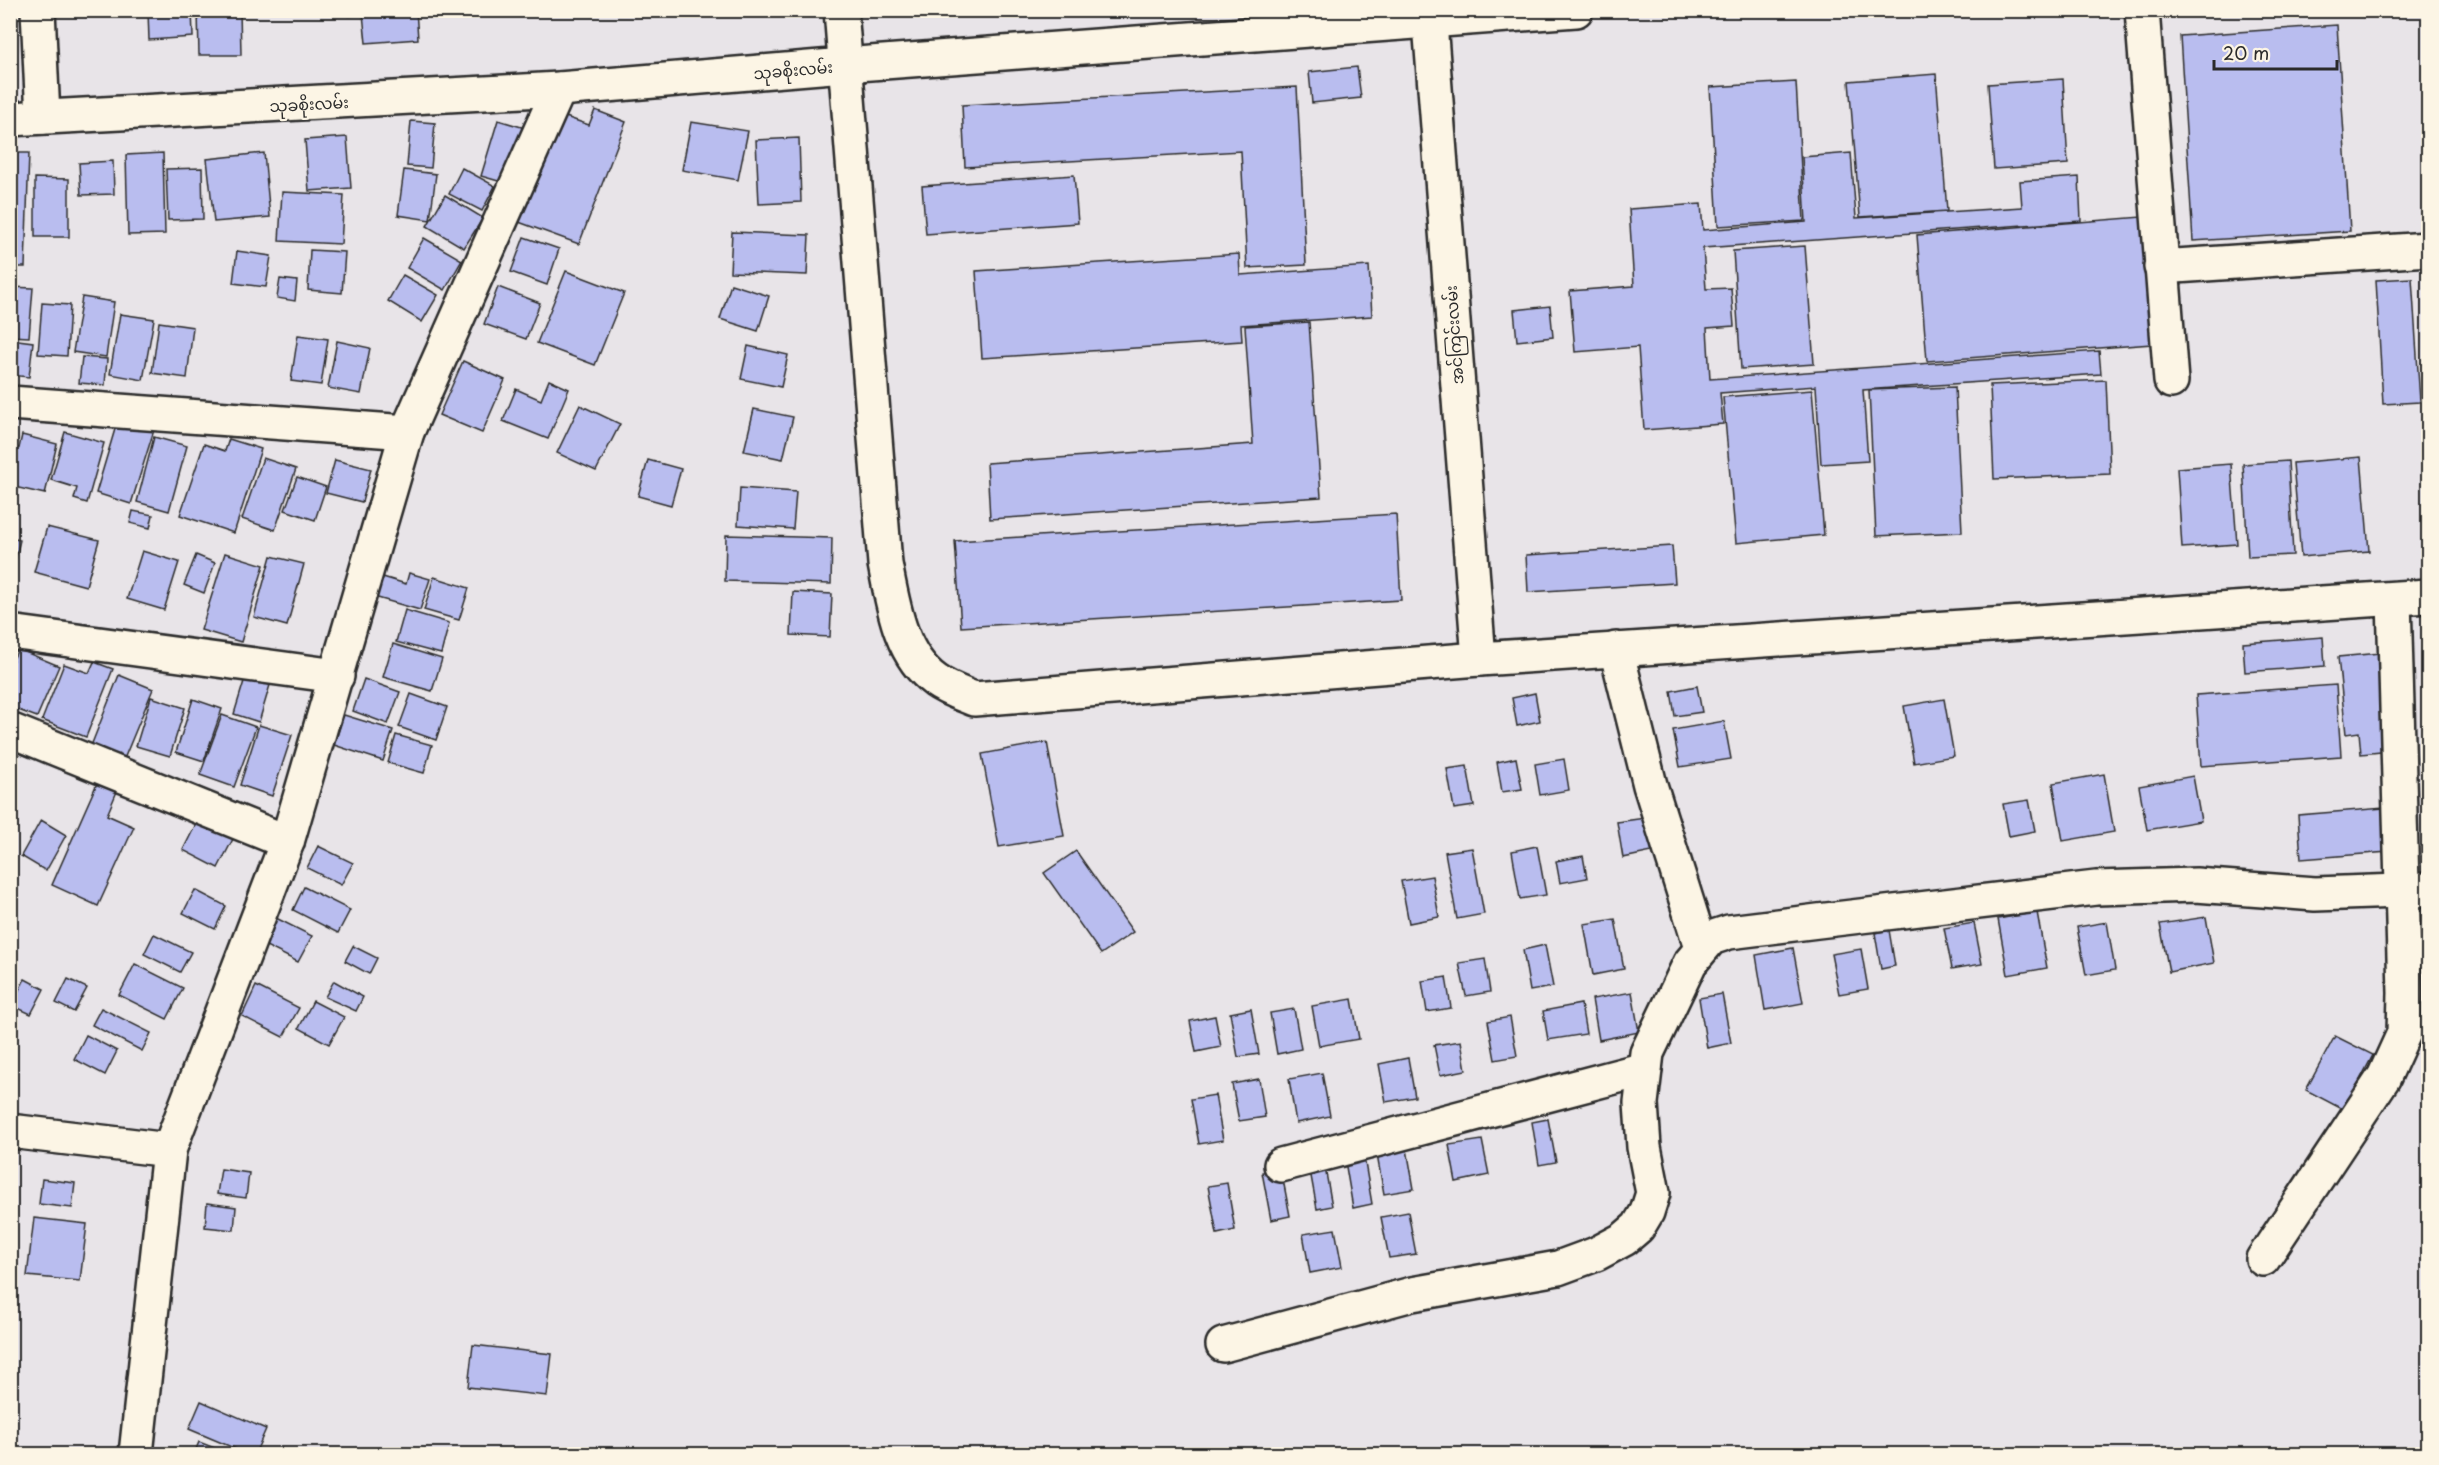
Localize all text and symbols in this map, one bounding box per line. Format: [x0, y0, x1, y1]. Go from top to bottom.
scale bar [2214, 33, 2337, 71]
text: 20 m [2223, 39, 2269, 66]
street label: သုခစိုးလမ်း [752, 54, 834, 88]
street label: သုခစိုးလမ်း [269, 89, 350, 121]
street label: အင်ကြင်းလမ်း [1438, 284, 1471, 385]

